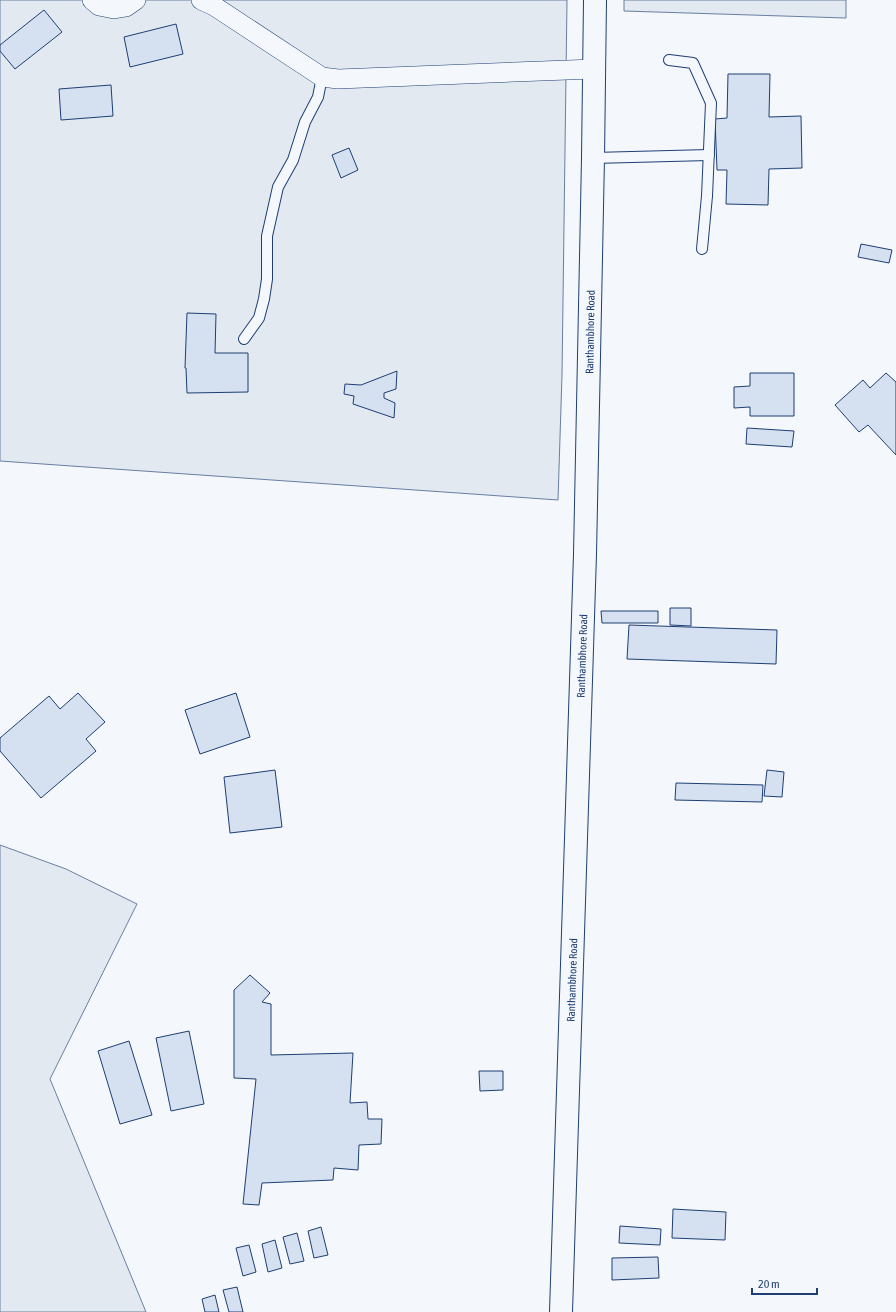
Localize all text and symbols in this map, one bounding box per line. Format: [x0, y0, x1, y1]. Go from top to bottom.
street label: Ranthambhore Road [583, 290, 597, 374]
street label: Ranthambhore Road [575, 614, 589, 698]
street label: Ranthambhore Road [565, 938, 579, 1022]
scale bar [752, 1270, 817, 1296]
text: 20 m [758, 1277, 780, 1291]

